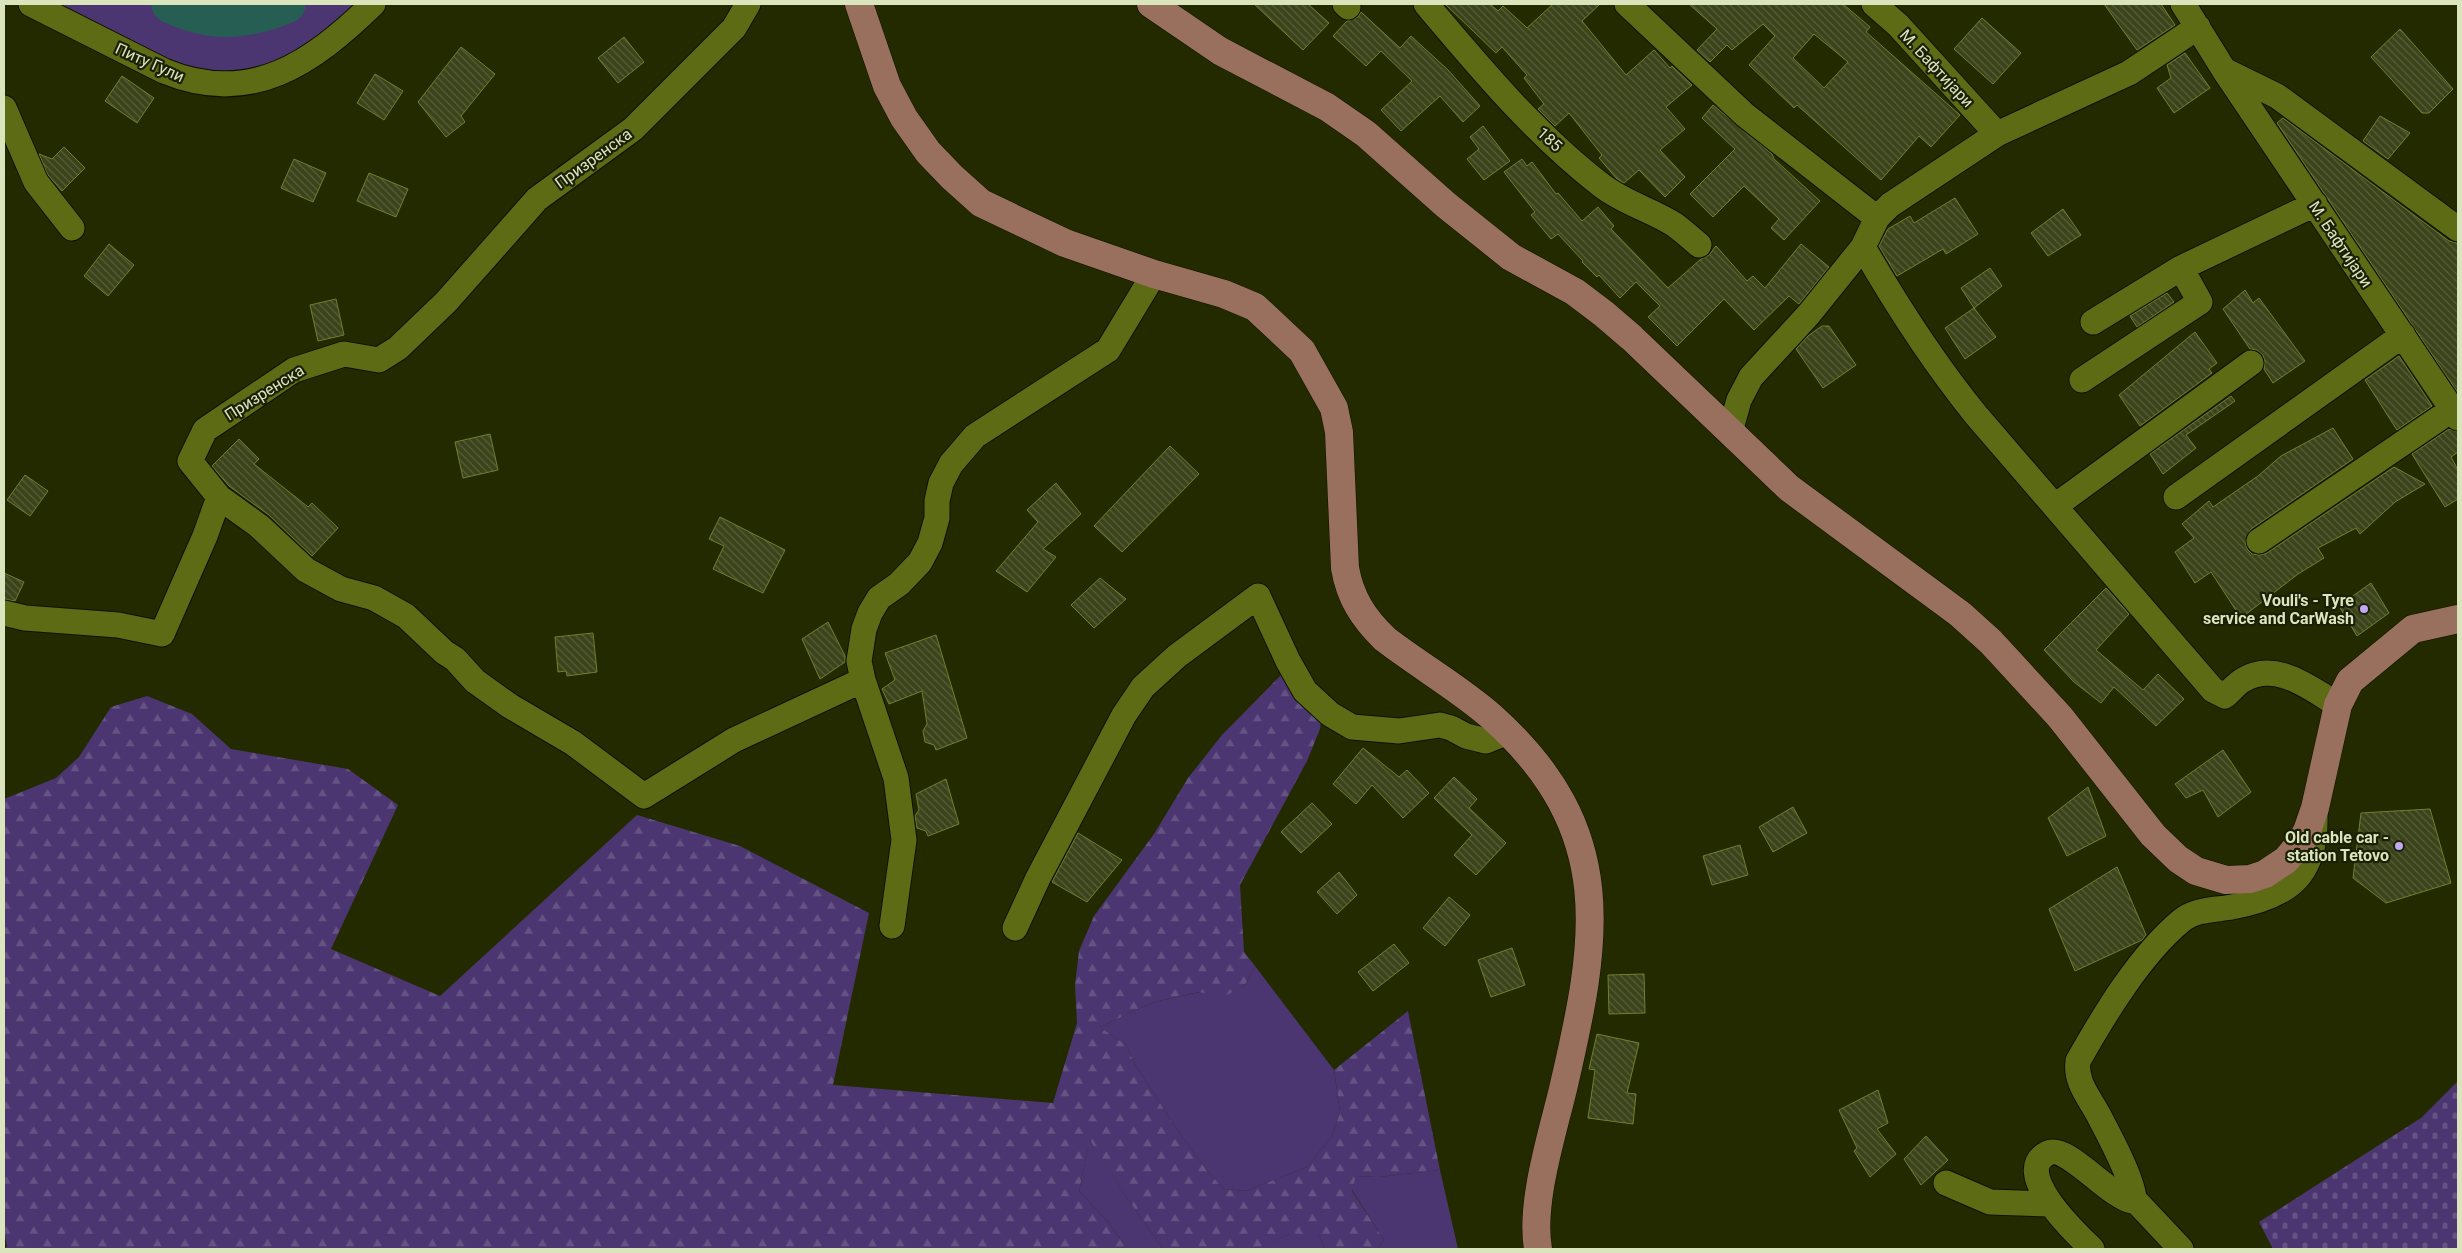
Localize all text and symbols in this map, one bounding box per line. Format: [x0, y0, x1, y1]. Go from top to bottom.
street label: М. Бафтијари [1896, 25, 1978, 111]
street label: Питу Гули [112, 39, 187, 86]
street label: 185 [1533, 123, 1566, 155]
street label: Призренска [551, 124, 635, 193]
street label: М. Бафтијари [2305, 198, 2376, 291]
street label: Призренска [221, 360, 308, 424]
place label: Vouli's - Tyre service and CarWash [2203, 591, 2354, 628]
marker: Vouli's - Tyre service and CarWash [2358, 603, 2370, 615]
place label: Old cable car - station Tetovo [2285, 828, 2389, 865]
marker: Old cable car - station Tetovo [2393, 840, 2405, 852]

